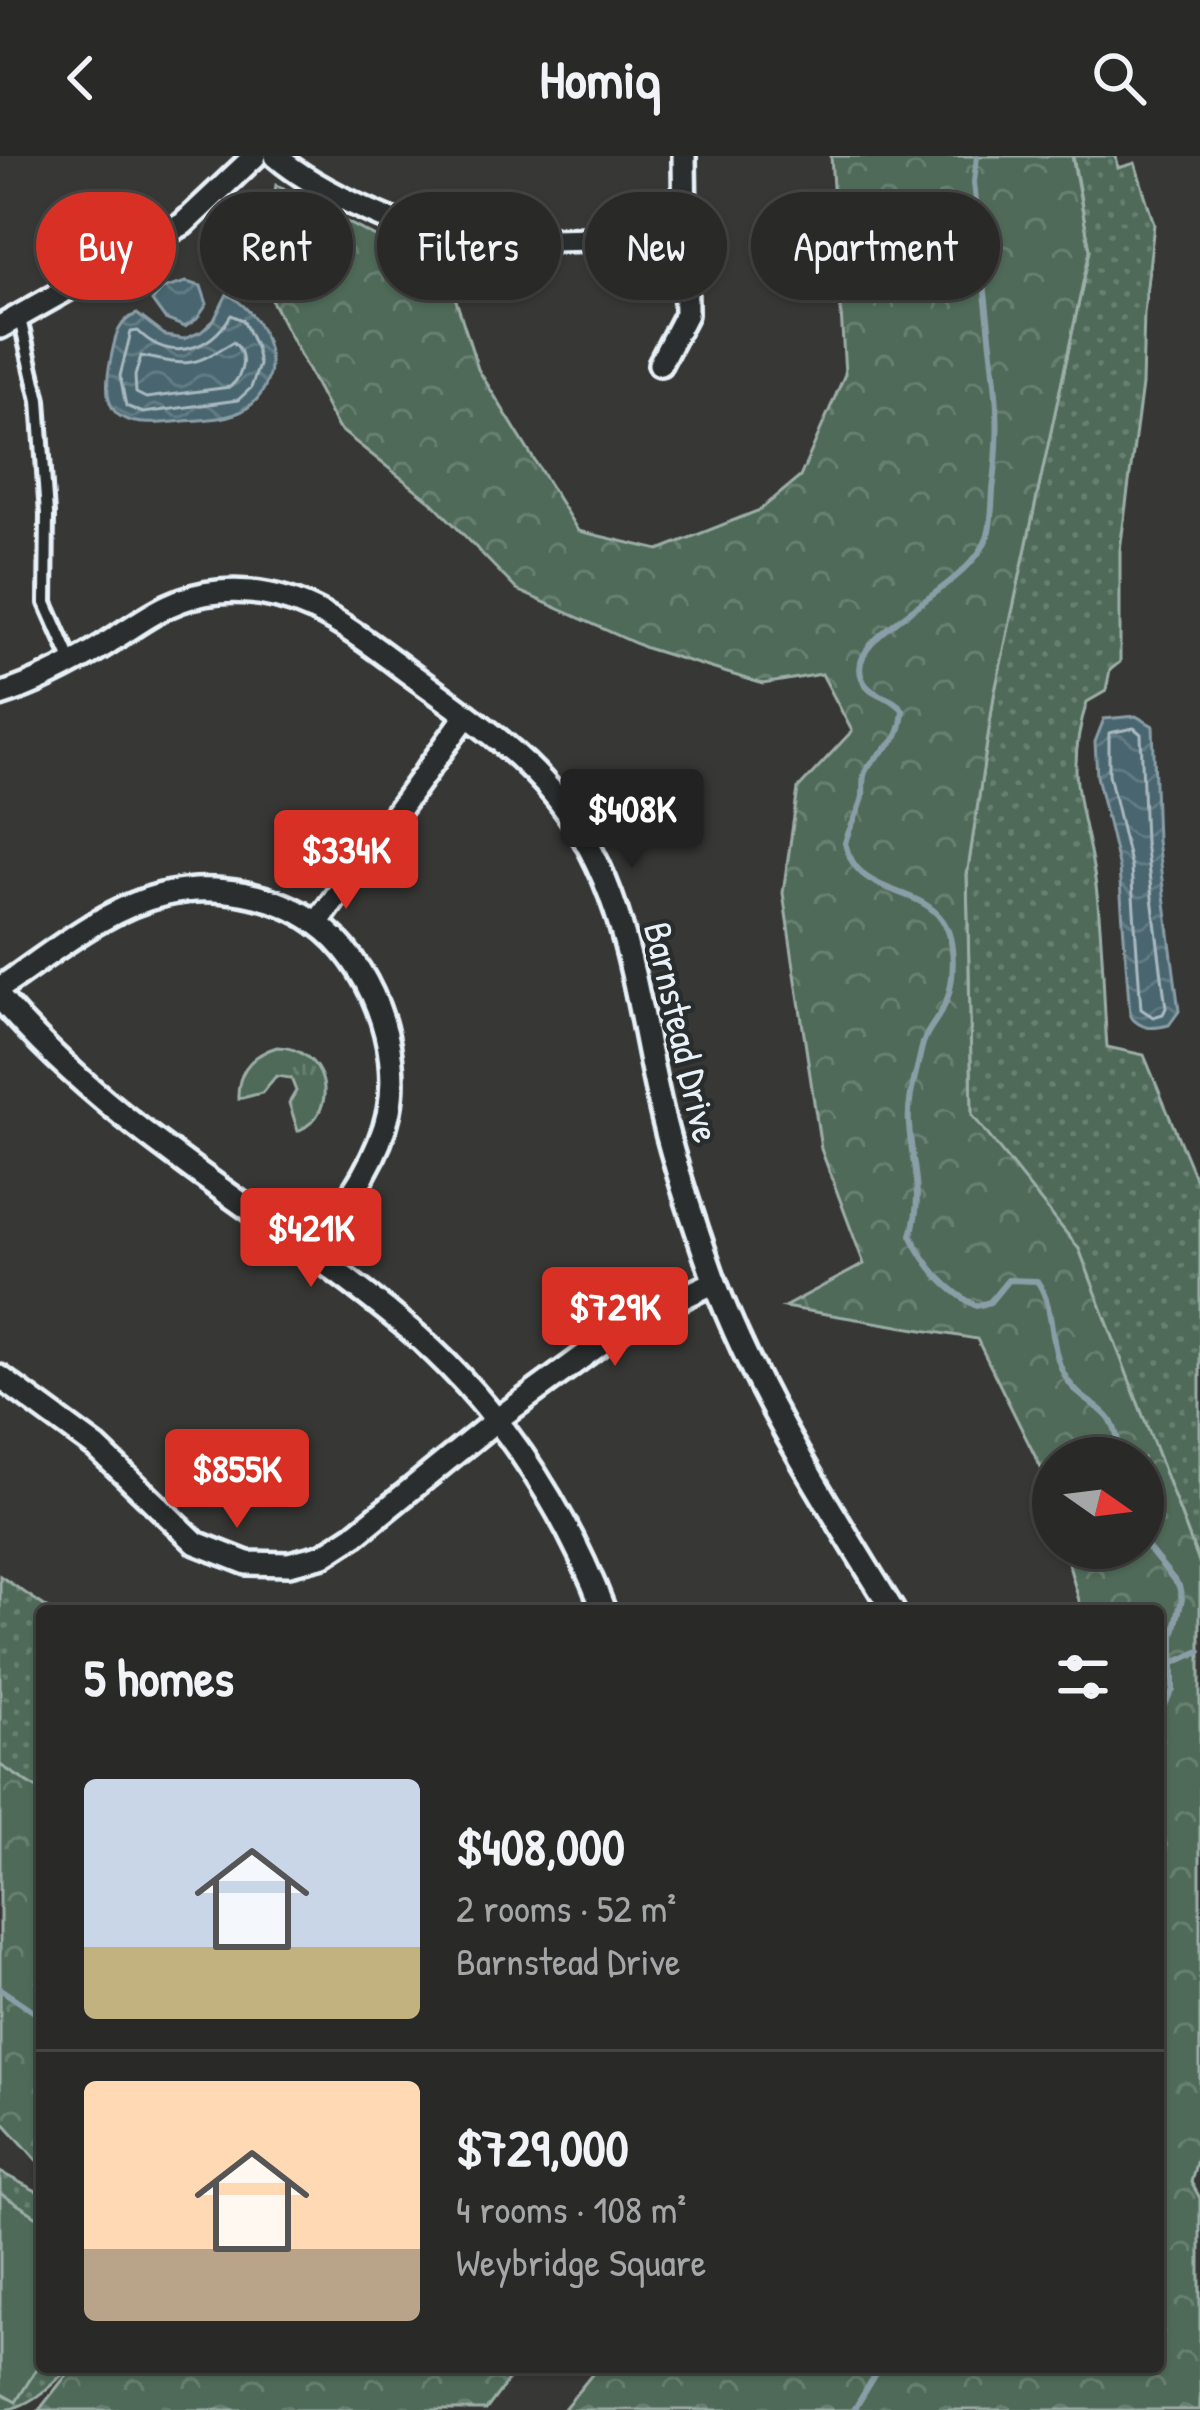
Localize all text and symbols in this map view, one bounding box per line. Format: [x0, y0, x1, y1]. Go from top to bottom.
text: Homiq [540, 42, 660, 115]
icon: back [48, 45, 114, 111]
icon: search [1086, 45, 1152, 111]
chip: Buy [36, 192, 176, 300]
chip: Rent [200, 192, 353, 300]
chip: Filters [377, 192, 561, 300]
chip: New [585, 192, 727, 300]
chip: Apartment [751, 192, 1000, 300]
pin: $408K [548, 769, 716, 871]
text: $408K [587, 781, 677, 834]
pin: $334K [262, 810, 430, 912]
text: $334K [301, 822, 391, 875]
street label: Barnstead Drive [632, 917, 734, 1147]
pin: $421K [227, 1188, 395, 1290]
text: $421K [267, 1200, 355, 1253]
pin: $729K [531, 1267, 699, 1369]
text: $729K [569, 1279, 661, 1332]
pin: $855K [153, 1429, 321, 1531]
north arrow [1032, 1437, 1164, 1569]
map controls [1032, 1437, 1164, 1569]
text: $855K [192, 1441, 282, 1494]
text: 5 homes [84, 1643, 234, 1712]
icon: filters [1050, 1644, 1116, 1710]
text: $408,000 [456, 1812, 625, 1881]
icon: home [180, 1827, 324, 1971]
text: 2 rooms · 52 m² [456, 1881, 676, 1934]
text: Barnstead Drive [456, 1934, 681, 1987]
text: $729,000 [456, 2113, 629, 2182]
icon: home [180, 2129, 324, 2273]
text: 4 rooms · 108 m² [456, 2182, 686, 2235]
text: Weybridge Square [456, 2235, 706, 2288]

